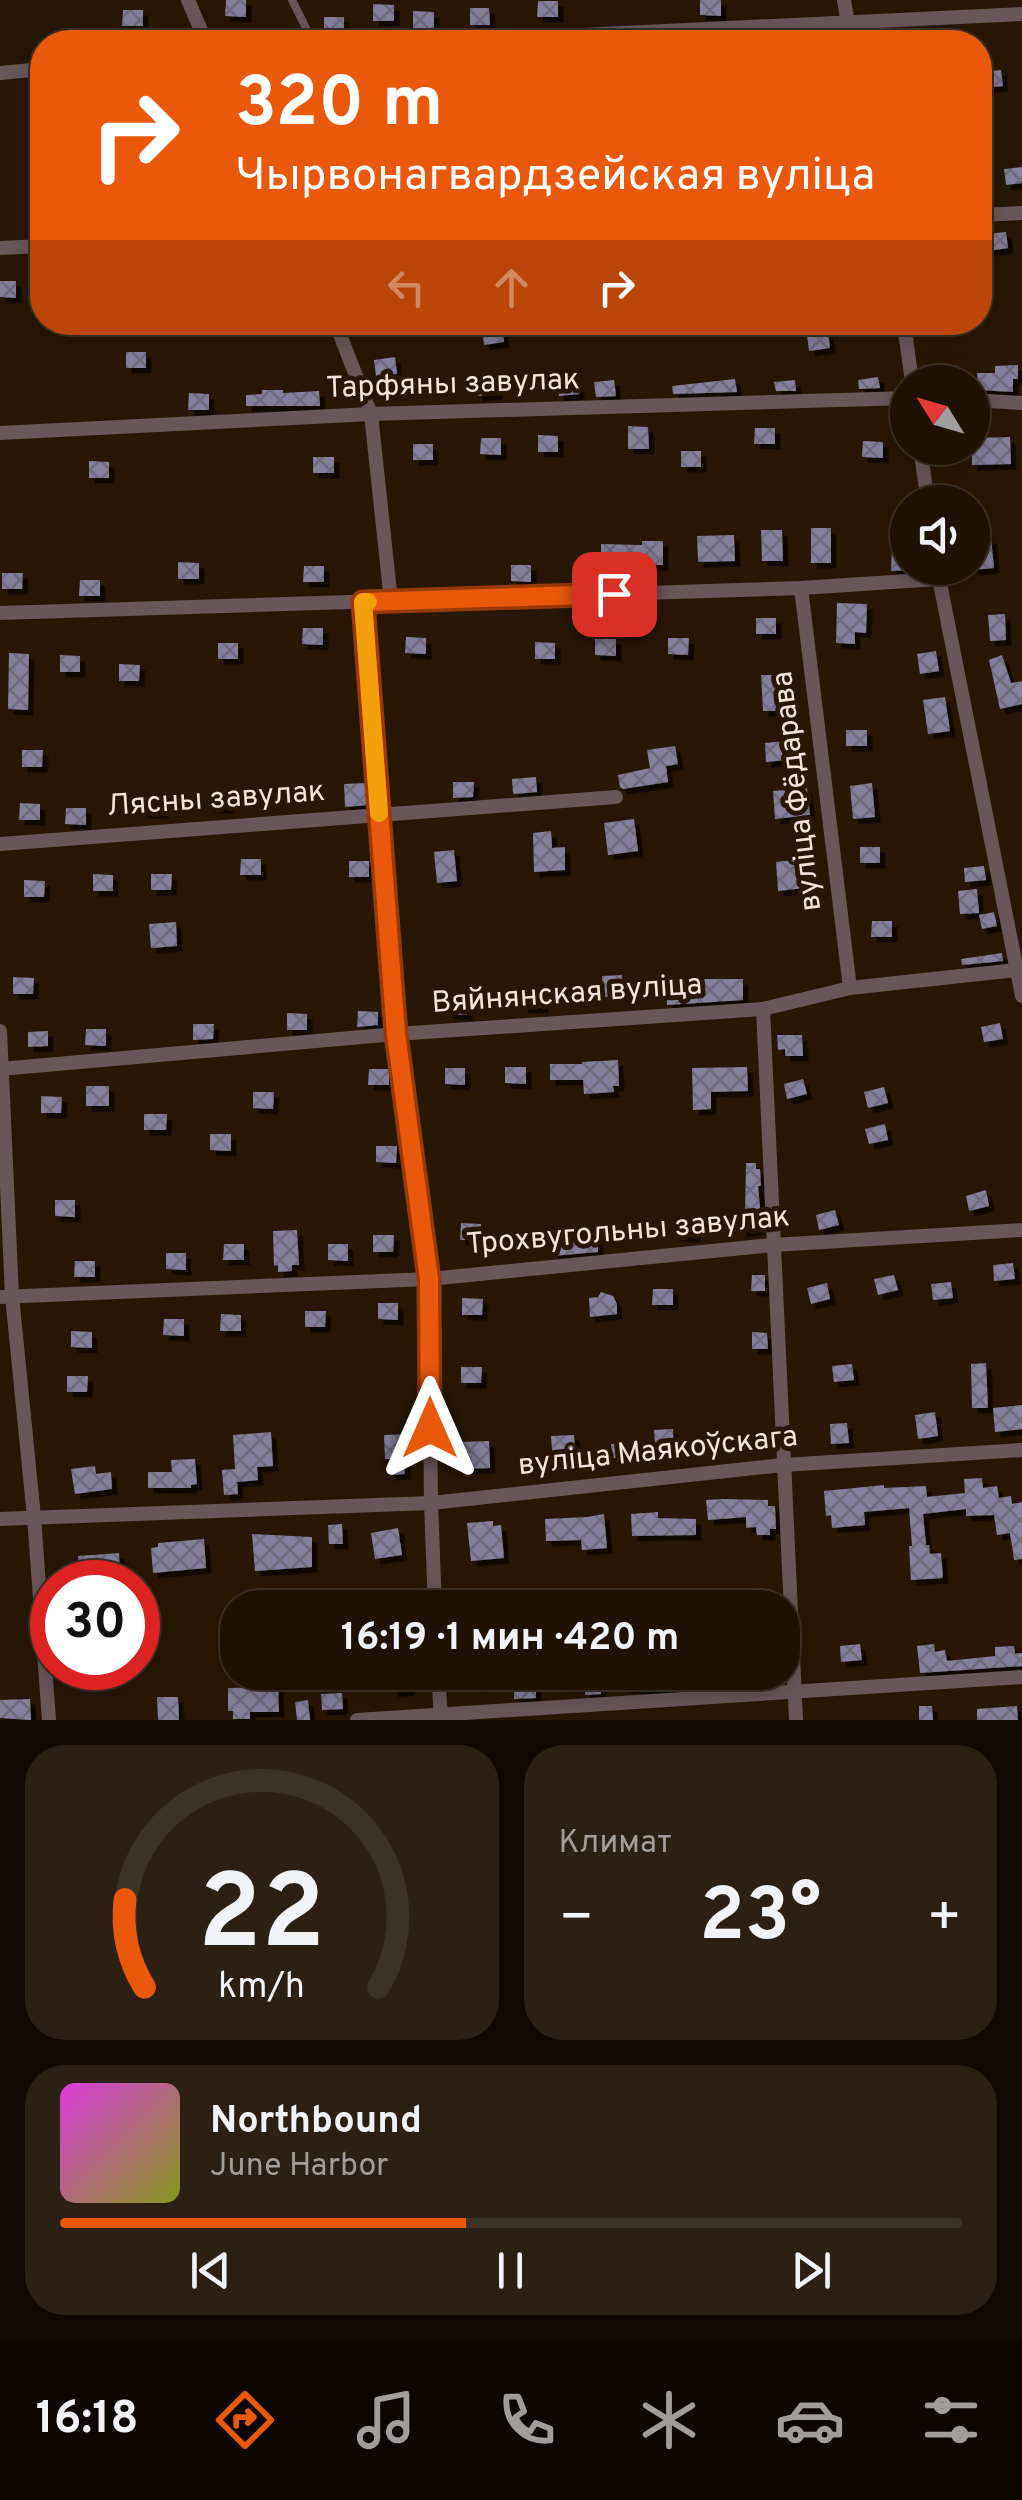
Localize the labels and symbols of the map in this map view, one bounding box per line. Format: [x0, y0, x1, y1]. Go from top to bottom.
street label: Тарфяны завулак [325, 362, 581, 408]
north arrow [890, 365, 990, 465]
pin [572, 552, 657, 637]
street label: вуліца Фёдарава [765, 669, 831, 913]
street label: Лясны завулак [106, 774, 326, 826]
street label: Вяйнянская вуліца [430, 967, 704, 1023]
street label: Трохвугольны завулак [465, 1199, 791, 1265]
position arrow [378, 1376, 482, 1480]
street label: вуліца Маякоўскага [516, 1419, 800, 1485]
speed limit sign: 30 [30, 1560, 160, 1690]

